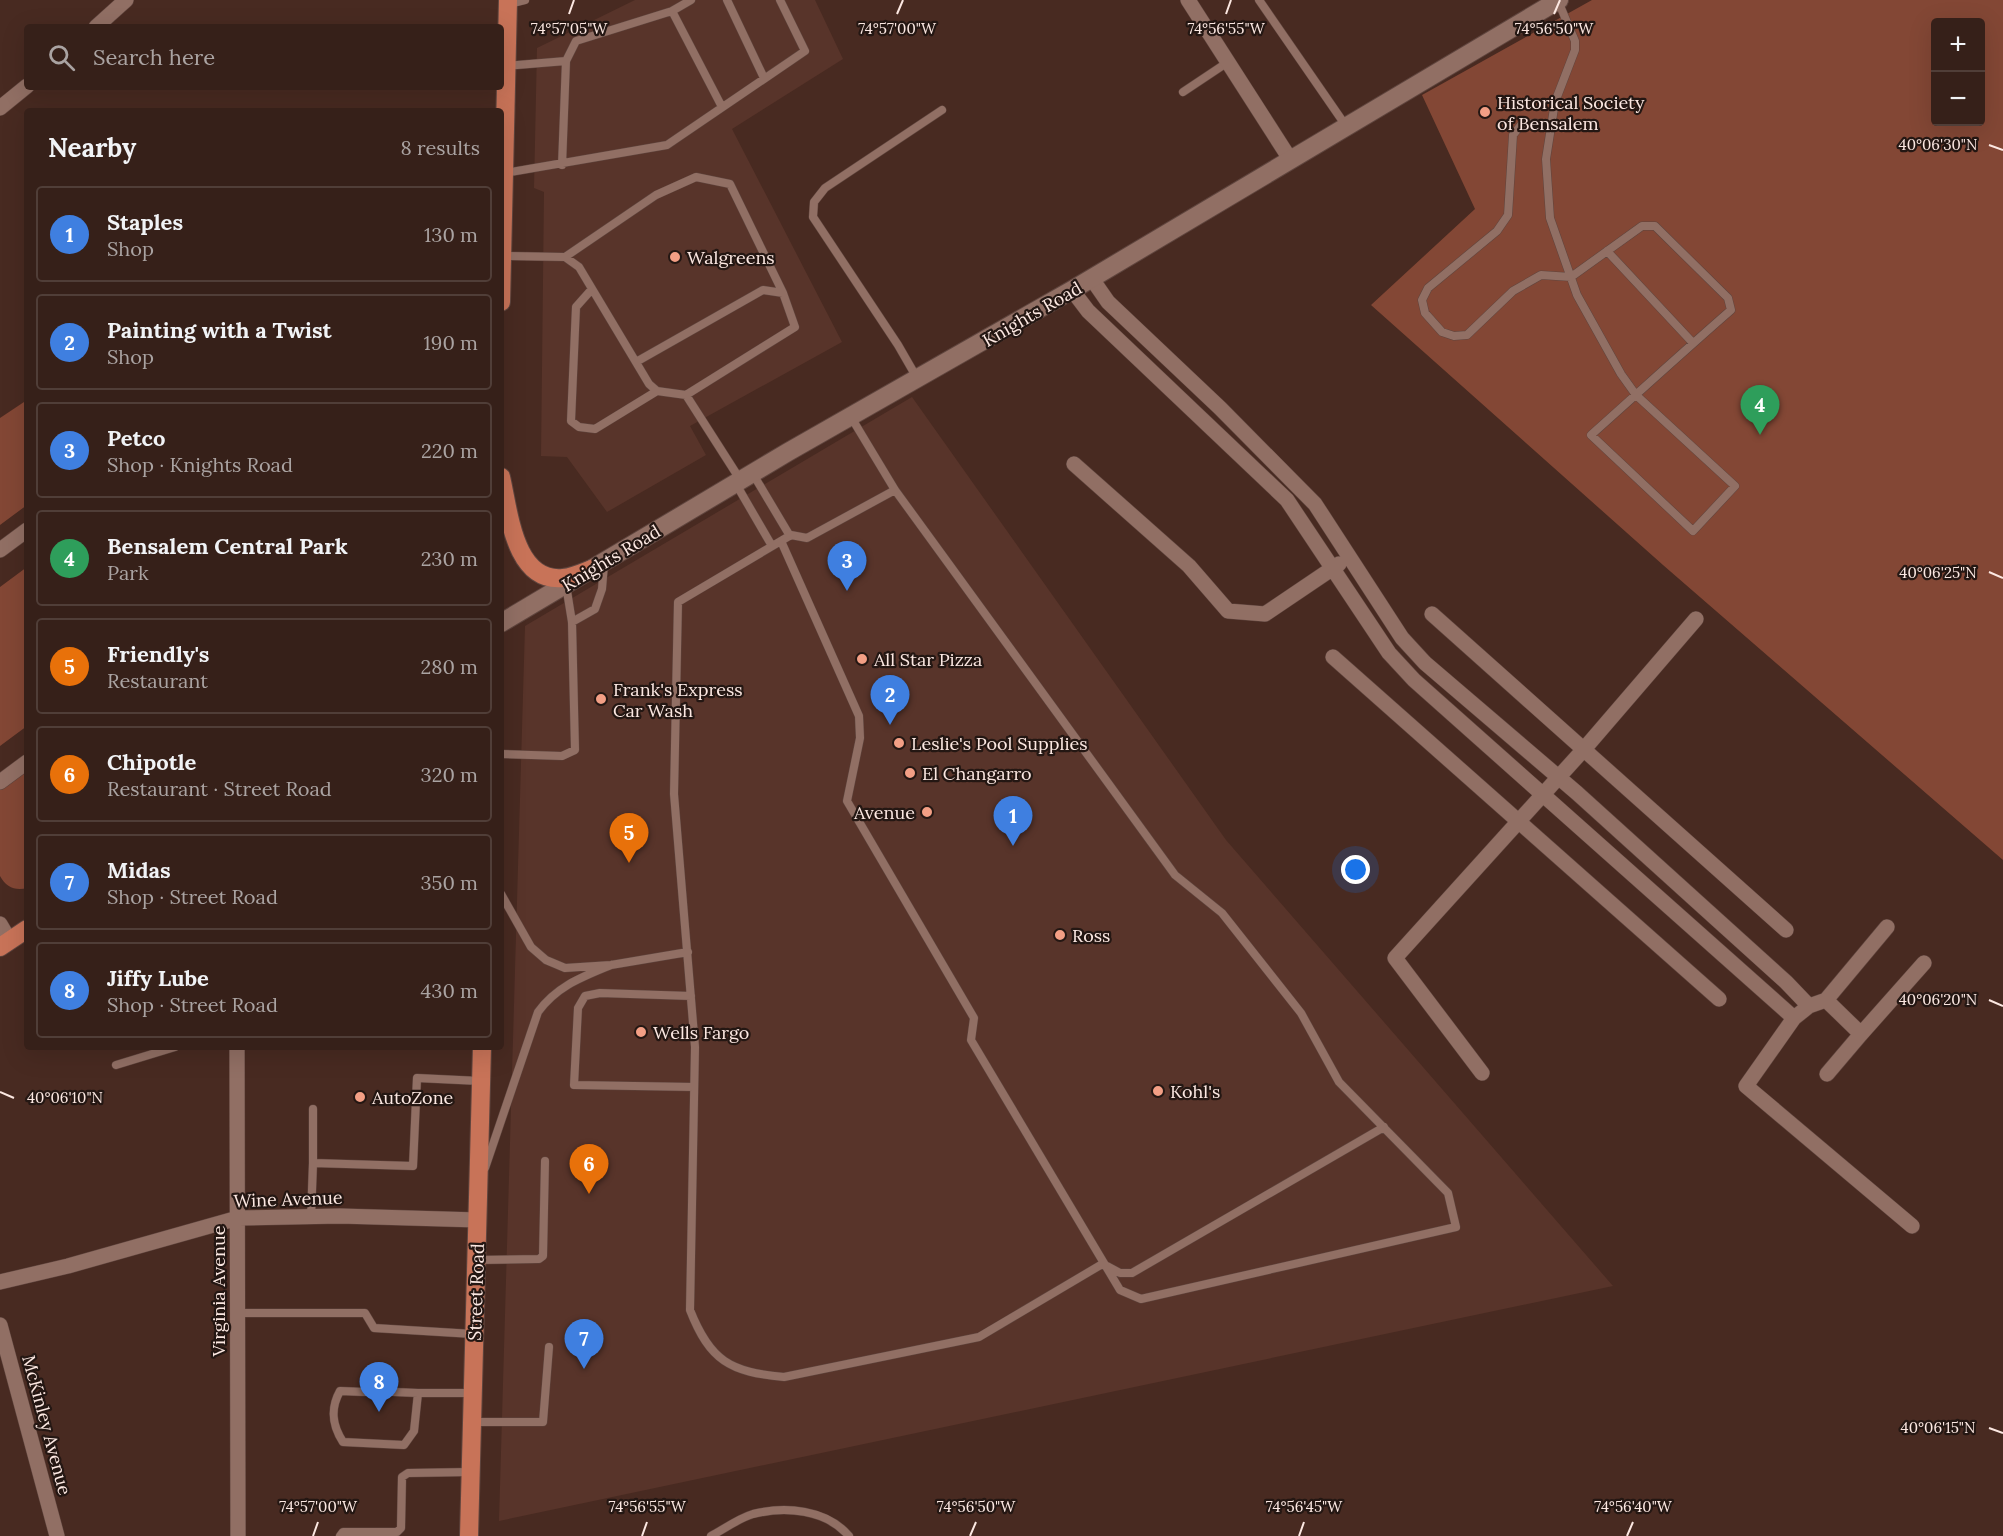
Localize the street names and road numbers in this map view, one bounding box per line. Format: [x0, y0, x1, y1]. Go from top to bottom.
street label: Knights Road [978, 276, 1086, 352]
street label: Knights Road [557, 519, 665, 596]
street label: Wine Avenue [233, 1186, 343, 1212]
street label: Virginia Avenue [207, 1225, 230, 1357]
street label: Street Road [463, 1243, 489, 1341]
street label: McKinley Avenue [17, 1353, 77, 1498]

